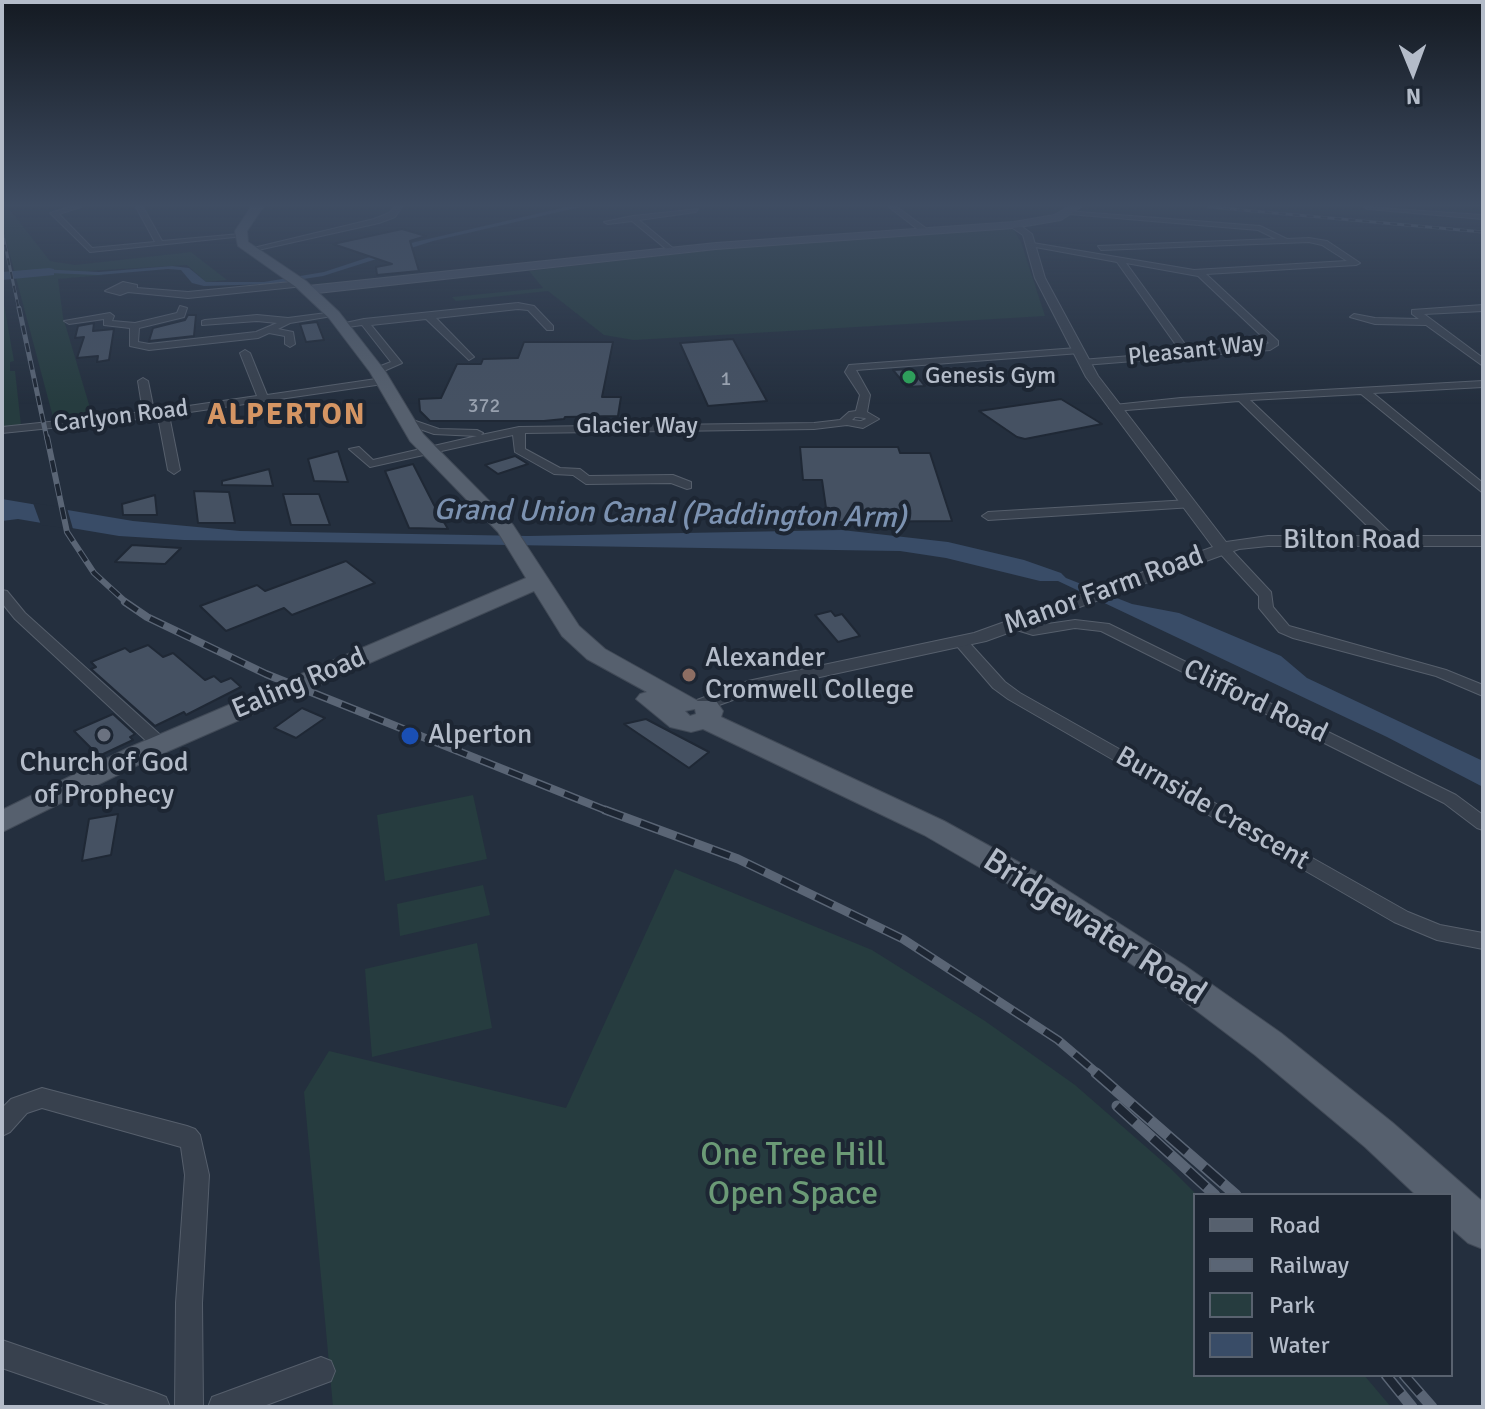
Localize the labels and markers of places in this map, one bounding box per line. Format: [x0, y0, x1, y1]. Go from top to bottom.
place label: Genesis Gym [925, 363, 1056, 391]
marker: Genesis Gym [900, 368, 918, 386]
place label: Alexander Cromwell College [705, 642, 914, 708]
marker: Alexander Cromwell College [680, 666, 698, 684]
place label: Alperton [428, 719, 532, 753]
marker: Alperton [399, 725, 421, 747]
marker: Church of God of Prophecy [95, 726, 113, 744]
place label: Church of God of Prophecy [19, 747, 189, 813]

